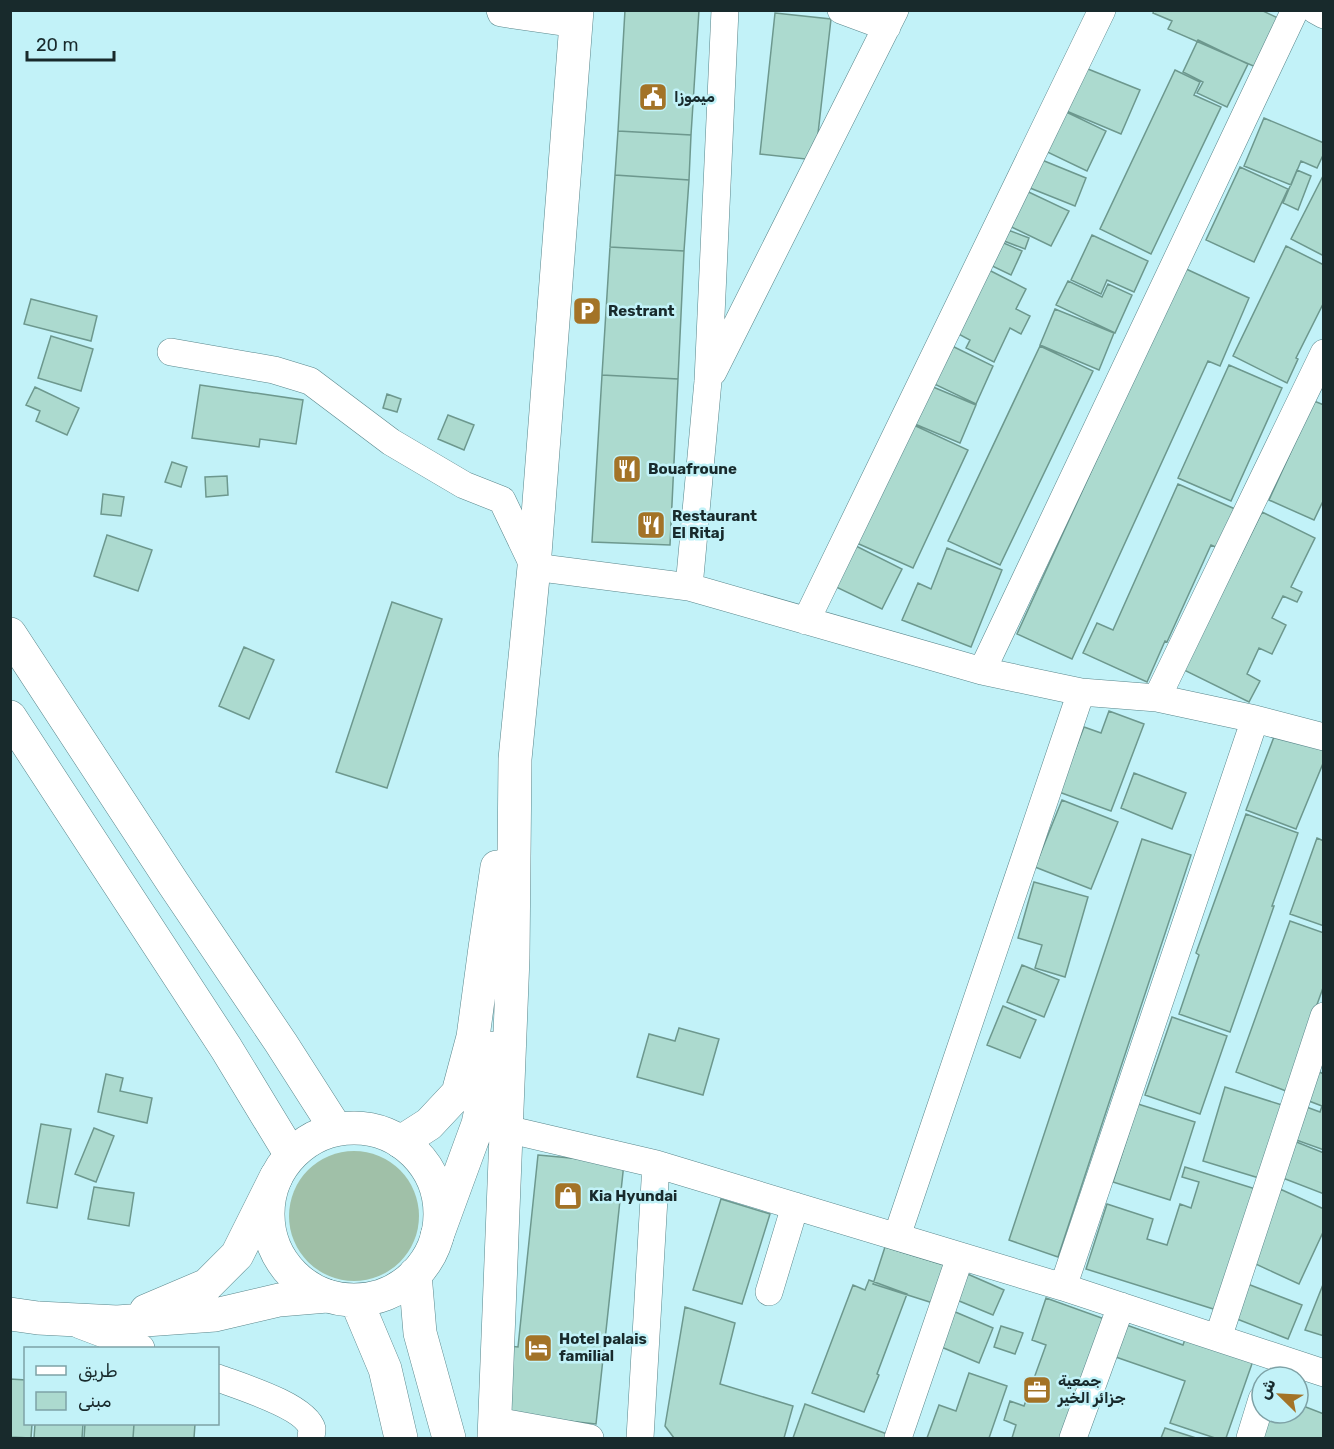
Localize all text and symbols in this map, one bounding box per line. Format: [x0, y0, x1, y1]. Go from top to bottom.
scale bar [27, 24, 114, 62]
text: 20 m [36, 34, 78, 56]
public building icon: ميموزا [637, 81, 669, 113]
place label: ميموزا [674, 88, 715, 106]
parking icon: Restrant [571, 295, 603, 327]
place label: Restrant [608, 302, 675, 320]
restaurant icon: Bouafroune [611, 453, 643, 485]
place label: Bouafroune [648, 460, 737, 478]
place label: Restaurant El Ritaj [672, 507, 757, 542]
restaurant icon: Restaurant El Ritaj [635, 509, 667, 541]
shop icon: Kia Hyundai [552, 1180, 584, 1212]
place label: Kia Hyundai [589, 1187, 677, 1205]
place label: Hotel palais familial [559, 1330, 647, 1365]
hotel icon: Hotel palais familial [522, 1332, 554, 1364]
legend [24, 1347, 219, 1425]
text: طريق [78, 1360, 118, 1382]
north arrow [1250, 1365, 1310, 1425]
place label: جمعية جزائر الخير [1057, 1372, 1126, 1407]
office icon: جمعية جزائر الخير [1021, 1374, 1053, 1406]
text: ش [1254, 1376, 1280, 1402]
text: مبنى [78, 1390, 112, 1412]

